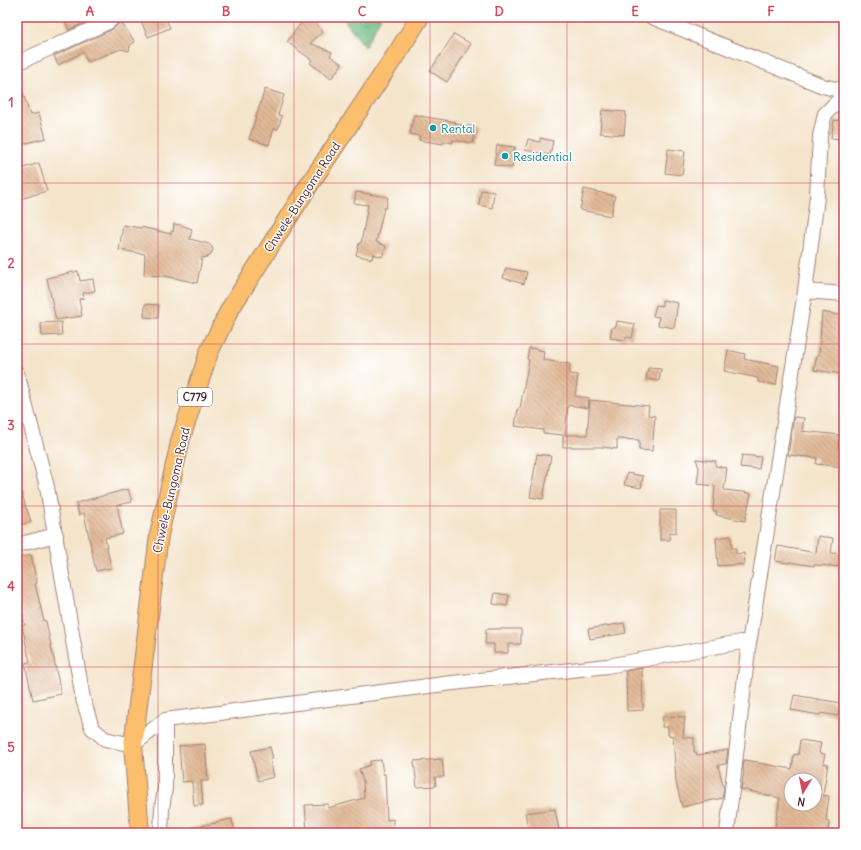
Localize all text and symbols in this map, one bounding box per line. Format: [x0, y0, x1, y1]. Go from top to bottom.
text: A [86, 3, 95, 20]
text: B [222, 3, 231, 20]
text: C [358, 3, 367, 20]
text: D [494, 3, 504, 20]
text: E [631, 3, 639, 20]
text: F [767, 3, 775, 20]
text: 1 [8, 94, 14, 111]
place label: Rental [441, 121, 475, 136]
marker: Rental [428, 123, 438, 133]
street label: Chwele-Bungoma Road [261, 139, 343, 255]
place label: Residential [513, 149, 572, 164]
marker: Residential [500, 151, 510, 161]
text: 2 [7, 255, 15, 272]
road number: C779 [178, 388, 212, 406]
text: 3 [7, 417, 15, 434]
street label: Chwele-Bungoma Road [149, 426, 193, 554]
text: 4 [7, 578, 15, 595]
text: 5 [7, 739, 15, 756]
north arrow [783, 772, 823, 812]
text: N [796, 794, 806, 809]

